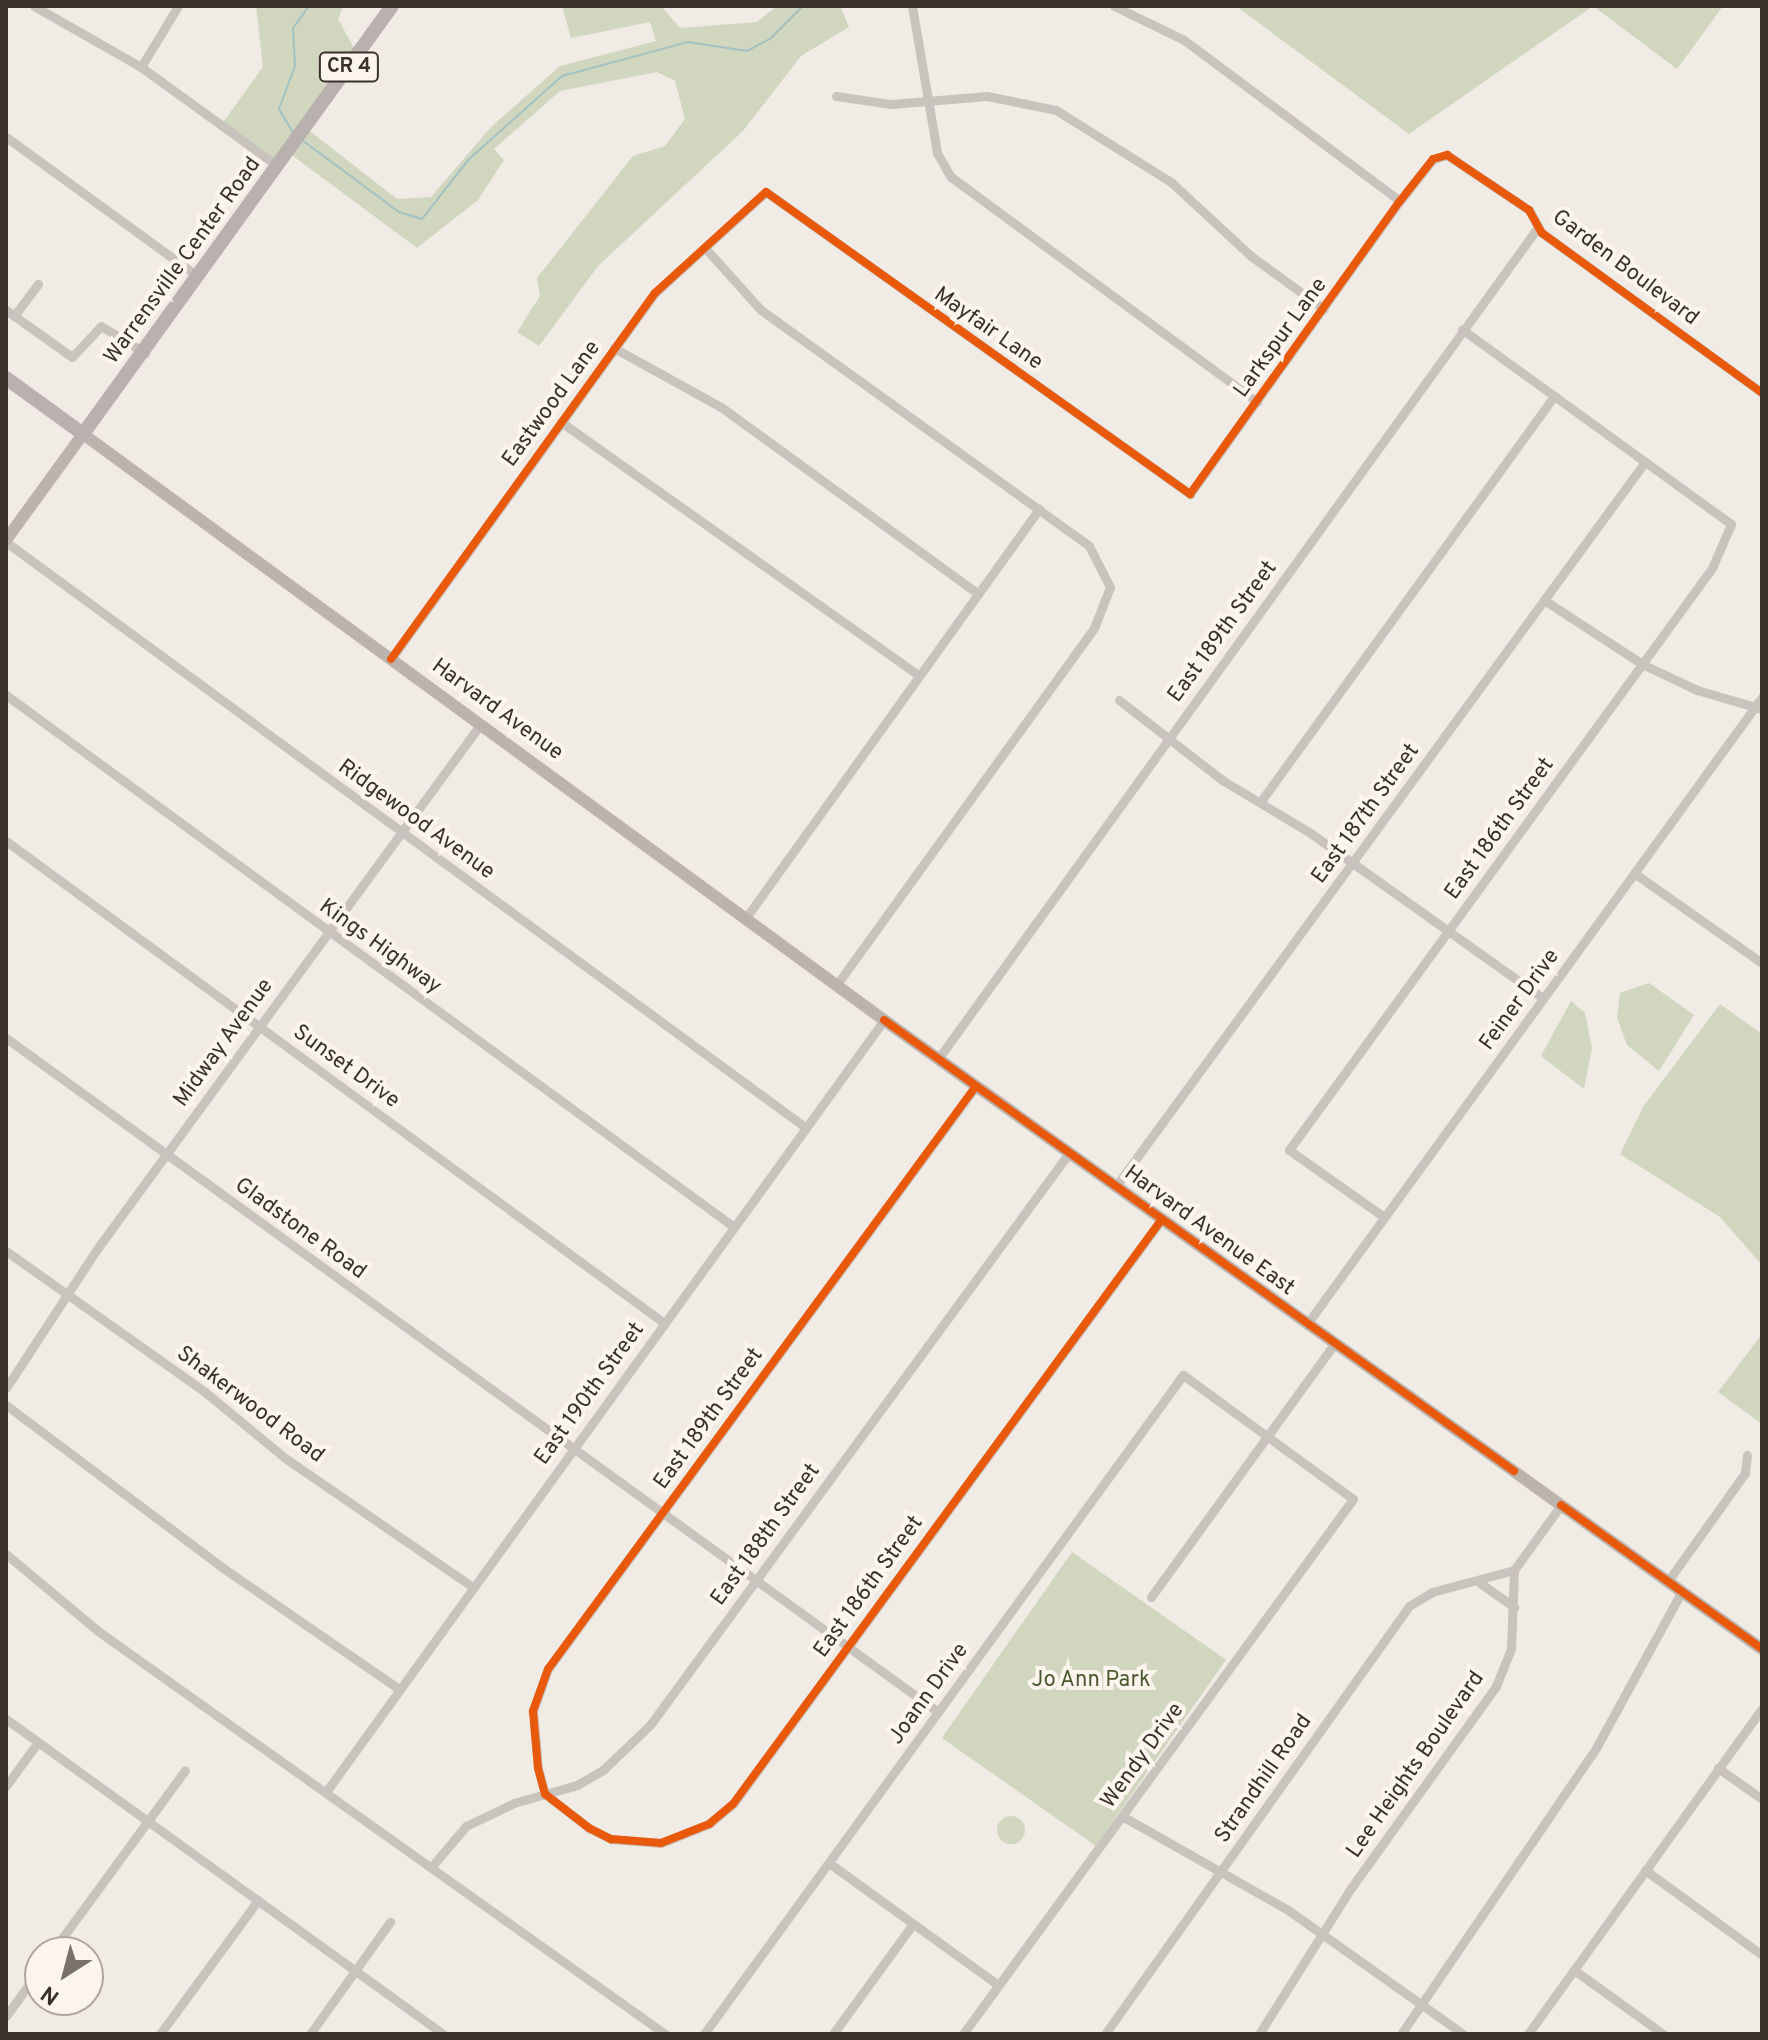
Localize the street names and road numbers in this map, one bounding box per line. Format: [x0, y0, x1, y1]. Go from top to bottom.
road number: CR 4 [317, 51, 381, 83]
street label: Warrensville Center Road [99, 152, 267, 370]
street label: Garden Boulevard [1547, 204, 1703, 332]
street label: Larkspur Lane [1229, 273, 1333, 403]
street label: Mayfair Lane [928, 282, 1048, 376]
street label: Eastwood Lane [497, 336, 607, 472]
street label: East 189th Street [1163, 556, 1283, 708]
street label: Harvard Avenue [426, 653, 568, 767]
street label: East 187th Street [1306, 739, 1426, 889]
street label: East 186th Street [1440, 753, 1560, 905]
street label: Ridgewood Avenue [332, 754, 500, 886]
street label: Kings Highway [314, 894, 446, 1000]
street label: Feiner Drive [1474, 944, 1566, 1056]
street label: Midway Avenue [168, 973, 280, 1113]
street label: Sunset Drive [288, 1019, 404, 1115]
street label: Harvard Avenue East [1118, 1160, 1300, 1302]
street label: Gladstone Road [229, 1172, 371, 1286]
street label: East 190th Street [530, 1318, 650, 1470]
street label: Shakerwood Road [171, 1341, 329, 1469]
street label: East 189th Street [649, 1343, 769, 1495]
street label: East 188th Street [706, 1459, 826, 1611]
street label: East 186th Street [809, 1511, 929, 1663]
street label: Joann Drive [883, 1638, 975, 1750]
street label: Lee Heights Boulevard [1342, 1667, 1490, 1863]
street label: Wendy Drive [1096, 1698, 1190, 1814]
street label: Strandhill Road [1210, 1710, 1318, 1848]

